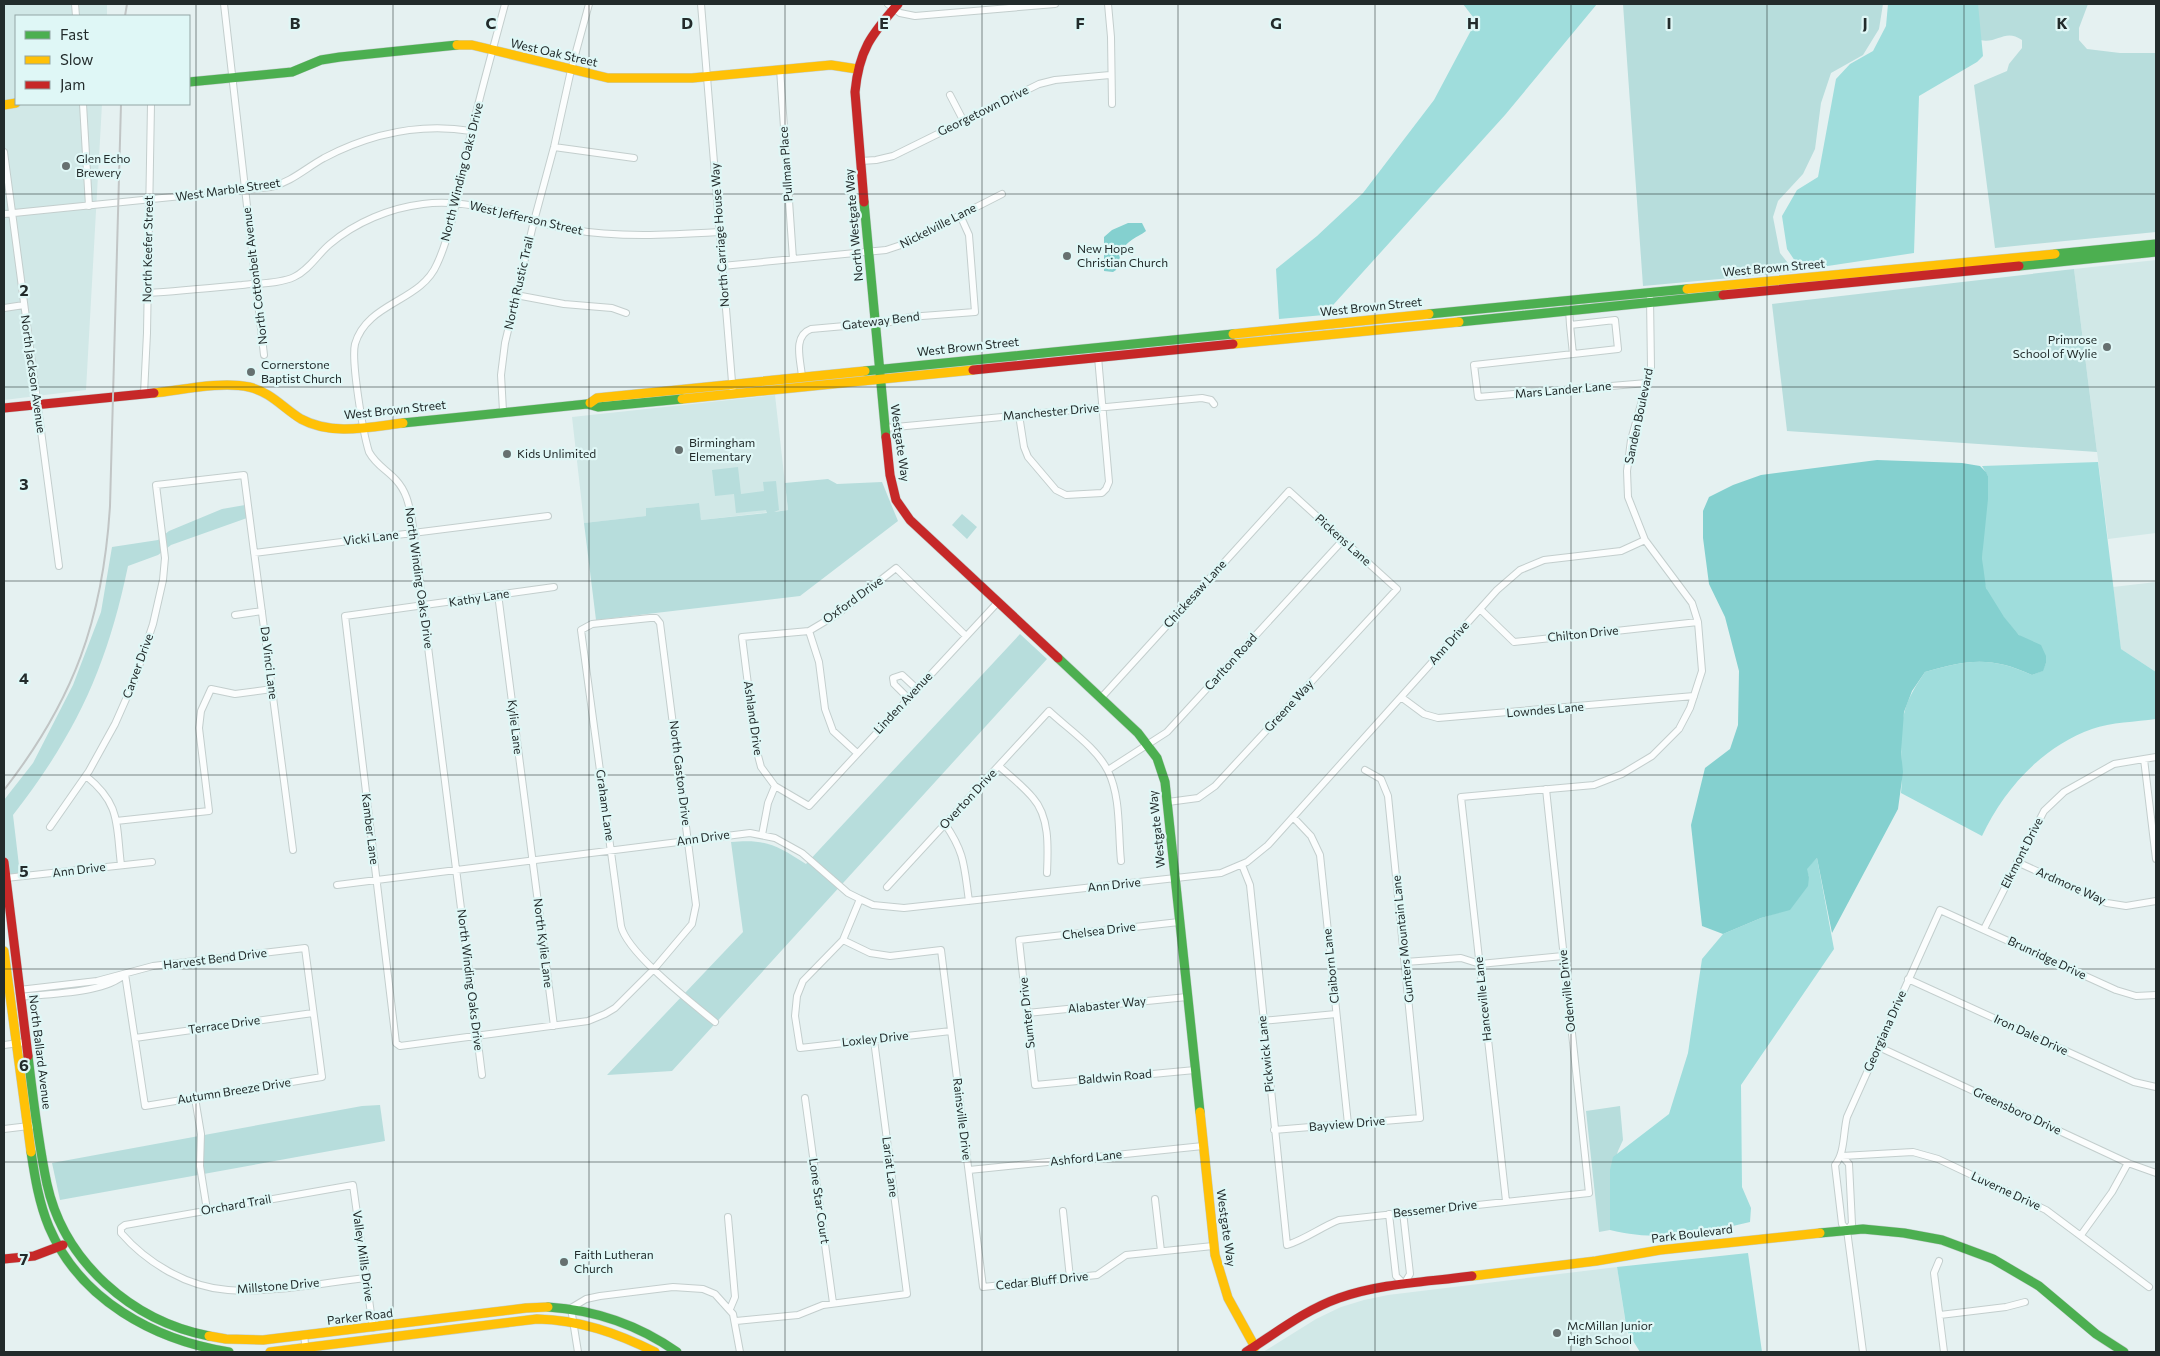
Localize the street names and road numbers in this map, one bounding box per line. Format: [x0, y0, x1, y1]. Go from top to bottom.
street label: West Oak Street [509, 35, 599, 69]
street label: Georgetown Drive [935, 82, 1030, 138]
street label: North Winding Oaks Drive [437, 101, 485, 243]
street label: Pullman Place [775, 126, 795, 202]
street label: North Carriage House Way [707, 163, 731, 308]
street label: North Westgate Way [841, 168, 865, 282]
street label: West Marble Street [175, 175, 281, 203]
street label: North Keefer Street [139, 195, 155, 303]
street label: West Jefferson Street [468, 197, 584, 238]
street label: Nickelville Lane [897, 200, 978, 250]
street label: North Cottonbelt Avenue [239, 207, 269, 345]
street label: North Rustic Trail [500, 235, 536, 331]
street label: West Brown Street [1722, 256, 1826, 278]
street label: West Brown Street [1319, 294, 1423, 318]
street label: Gateway Bend [841, 308, 921, 332]
street label: North Jackson Avenue [18, 314, 49, 434]
street label: West Brown Street [916, 334, 1020, 358]
street label: Sanden Boulevard [1621, 367, 1655, 465]
street label: Mars Lander Lane [1514, 378, 1612, 400]
street label: West Brown Street [343, 397, 447, 421]
street label: Manchester Drive [1002, 400, 1100, 422]
street label: Westgate Way [889, 403, 913, 483]
street label: North Winding Oaks Drive [403, 506, 437, 649]
street label: Pickens Lane [1313, 511, 1374, 568]
street label: Vicki Lane [342, 527, 399, 547]
street label: Chickesaw Lane [1160, 556, 1228, 630]
street label: Oxford Drive [820, 573, 885, 626]
street label: Kathy Lane [448, 585, 510, 609]
street label: Ann Drive [1425, 618, 1471, 667]
street label: Chilton Drive [1547, 622, 1619, 644]
street label: Da Vinci Lane [259, 626, 281, 700]
street label: Carlton Road [1201, 630, 1259, 693]
street label: Carver Drive [119, 631, 155, 700]
street label: Linden Avenue [870, 669, 934, 736]
street label: Greene Way [1261, 677, 1316, 734]
street label: Ashland Drive [742, 680, 766, 756]
street label: Kylie Lane [506, 699, 526, 755]
street label: Lowndes Lane [1506, 699, 1584, 719]
street label: North Gaston Drive [668, 720, 694, 826]
street label: Overton Drive [936, 765, 999, 831]
street label: Graham Lane [594, 768, 618, 842]
street label: Westgate Way [1145, 789, 1167, 869]
street label: Kamber Lane [360, 792, 382, 865]
street label: Elkmont Drive [1997, 815, 2045, 890]
street label: Ann Drive [675, 826, 730, 848]
street label: Ann Drive [52, 859, 106, 879]
street label: Ardmore Way [2034, 864, 2108, 907]
street label: Ann Drive [1087, 874, 1141, 894]
street label: Gunters Mountain Lane [1388, 875, 1416, 1003]
street label: North Kylie Lane [532, 897, 556, 988]
street label: North Winding Oaks Drive [455, 908, 487, 1051]
street label: Chelsea Drive [1061, 919, 1136, 941]
street label: Claiborn Lane [1319, 928, 1341, 1004]
street label: Brunridge Drive [2006, 933, 2089, 981]
street label: Harvest Bend Drive [162, 945, 267, 971]
street label: Odenville Drive [1555, 949, 1577, 1033]
street label: Hanceville Lane [1471, 956, 1493, 1042]
street label: Sumter Drive [1015, 977, 1037, 1049]
street label: Georgiana Drive [1860, 988, 1908, 1073]
street label: Alabaster Way [1067, 993, 1147, 1015]
street label: North Ballard Avenue [27, 994, 55, 1110]
street label: Iron Dale Drive [1992, 1011, 2071, 1057]
street label: Terrace Drive [187, 1012, 261, 1036]
street label: Pickwick Lane [1254, 1015, 1276, 1093]
street label: Loxley Drive [841, 1028, 909, 1048]
street label: Baldwin Road [1077, 1066, 1152, 1086]
street label: Autumn Breeze Drive [176, 1074, 292, 1106]
street label: Rainsville Drive [951, 1077, 975, 1161]
street label: Greensboro Drive [1971, 1084, 2064, 1137]
street label: Bayview Drive [1308, 1113, 1386, 1133]
street label: Lariat Lane [880, 1136, 902, 1198]
street label: Ashford Lane [1049, 1146, 1123, 1168]
street label: Lone Star Court [807, 1157, 833, 1245]
street label: Luverne Drive [1969, 1168, 2043, 1212]
street label: Westgate Way [1215, 1188, 1239, 1268]
street label: Orchard Trail [200, 1191, 272, 1217]
street label: Bessemer Drive [1392, 1197, 1477, 1219]
street label: Valley Mills Drive [351, 1209, 377, 1302]
street label: Park Boulevard [1650, 1221, 1734, 1245]
street label: Cedar Bluff Drive [995, 1268, 1089, 1292]
street label: Millstone Drive [236, 1274, 320, 1296]
street label: Parker Road [326, 1305, 394, 1327]

